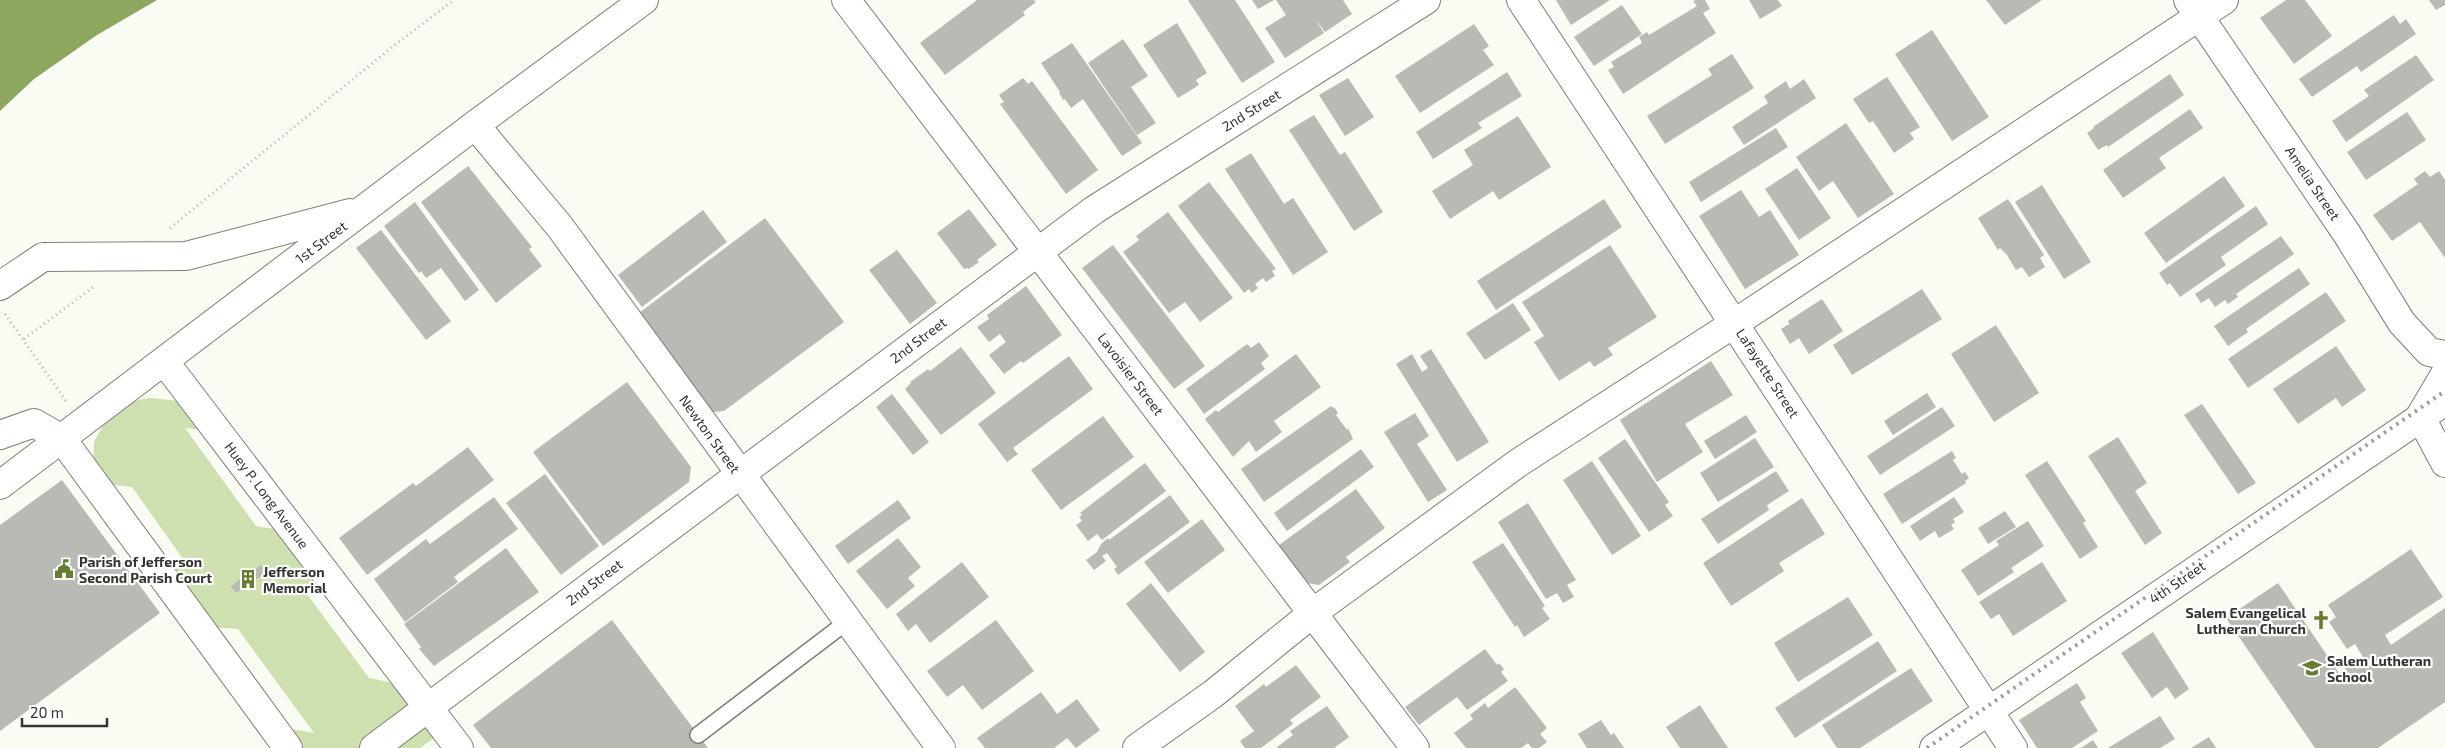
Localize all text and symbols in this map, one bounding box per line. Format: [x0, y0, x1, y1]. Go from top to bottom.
street label: 2nd Street [1218, 85, 1284, 135]
street label: Amelia Street [2282, 143, 2344, 223]
street label: 1st Street [292, 217, 350, 267]
street label: 2nd Street [887, 313, 949, 367]
street label: Lafayette Street [1733, 325, 1803, 421]
street label: Lavoisier Street [1094, 329, 1168, 419]
street label: Newton Street [676, 392, 744, 476]
street label: Huey P. Long Avenue [221, 438, 313, 552]
place label: Parish of Jefferson Second Parish Court [79, 553, 212, 586]
street label: 2nd Street [563, 555, 625, 609]
street label: 4th Street [2146, 557, 2208, 607]
public building icon: Parish of Jefferson Second Parish Court [53, 558, 75, 580]
place label: Jefferson Memorial [263, 563, 327, 596]
building icon: Jefferson Memorial [237, 568, 259, 590]
place label: Salem Evangelical Lutheran Church [2186, 604, 2306, 637]
church icon: Salem Evangelical Lutheran Church [2310, 609, 2332, 631]
place label: Salem Lutheran School [2327, 652, 2431, 685]
school or university icon: Salem Lutheran School [2301, 657, 2323, 679]
scale bar [22, 696, 108, 728]
text: 20 m [30, 703, 64, 721]

